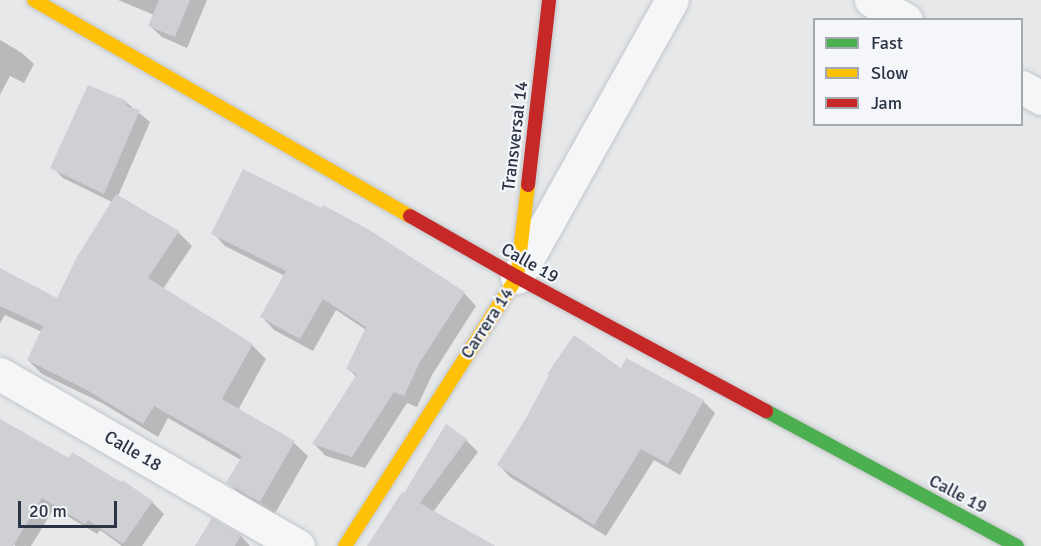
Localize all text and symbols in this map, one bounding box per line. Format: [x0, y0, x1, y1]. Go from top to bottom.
legend [813, 18, 1023, 126]
text: Fast [871, 32, 903, 54]
text: Slow [871, 62, 908, 84]
street label: Transversal 14 [498, 80, 532, 192]
text: Jam [871, 92, 902, 114]
street label: Calle 19 [497, 238, 563, 288]
street label: Carrera 14 [456, 283, 518, 363]
street label: Calle 18 [101, 426, 165, 476]
street label: Calle 19 [925, 470, 991, 518]
scale bar [21, 489, 120, 527]
text: 20 m [29, 500, 67, 522]

